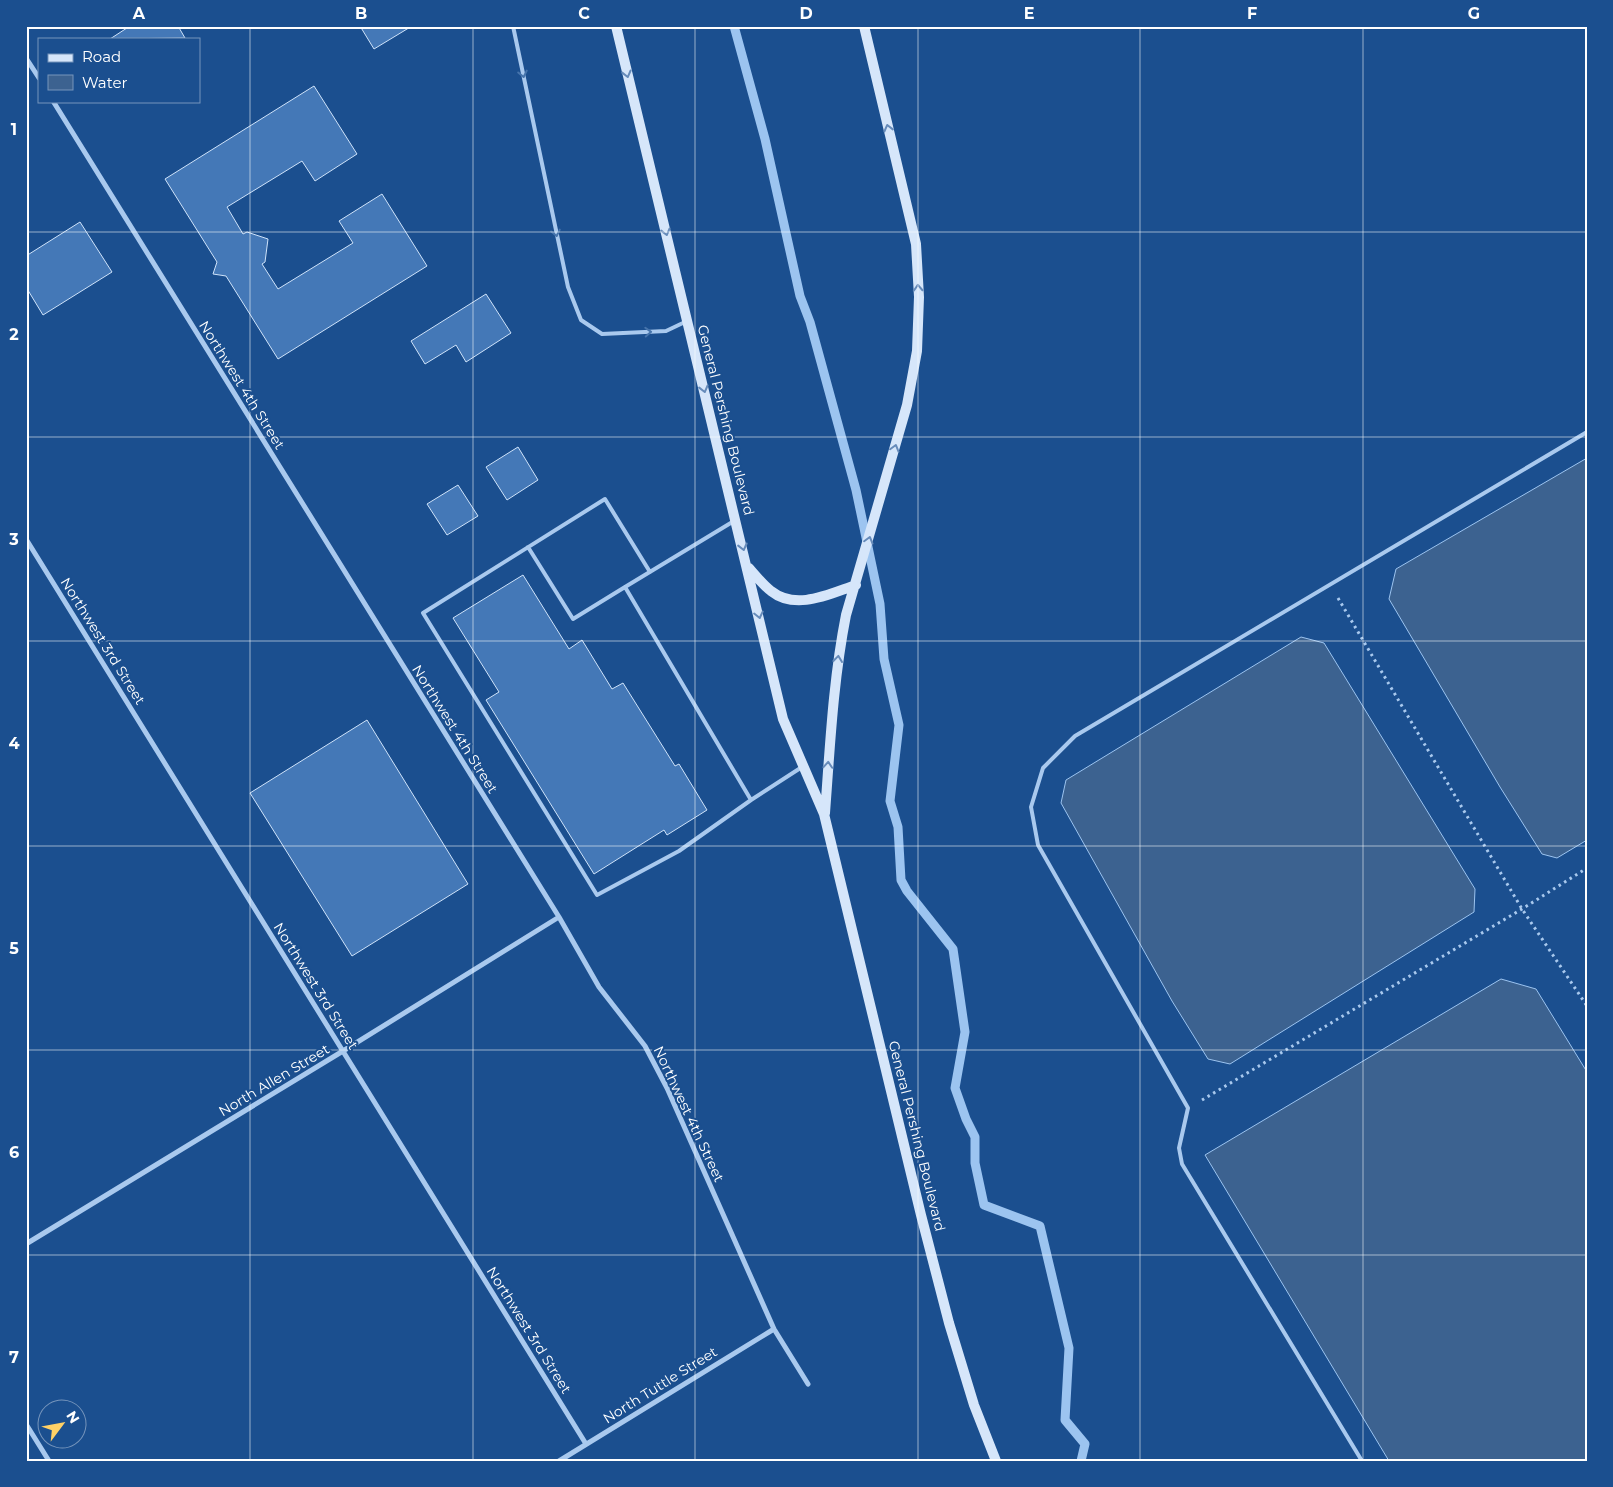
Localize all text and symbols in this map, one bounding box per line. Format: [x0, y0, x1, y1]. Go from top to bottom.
text: A [132, 4, 146, 23]
text: B [355, 4, 367, 23]
text: C [578, 4, 590, 23]
text: D [799, 4, 813, 23]
text: E [1024, 4, 1034, 23]
text: F [1247, 4, 1257, 23]
text: G [1468, 4, 1480, 23]
legend [38, 38, 200, 102]
text: Road [82, 47, 121, 66]
one-way arrow [621, 69, 632, 78]
one-way arrow [518, 70, 528, 78]
text: Water [82, 73, 128, 92]
text: 1 [11, 120, 17, 139]
one-way arrow [884, 125, 894, 133]
one-way arrow [660, 227, 671, 236]
one-way arrow [551, 229, 561, 237]
one-way arrow [913, 283, 924, 291]
street label: Northwest 4th Street [195, 317, 289, 453]
street label: General Pershing Boulevard [694, 323, 758, 517]
text: 2 [9, 325, 19, 344]
one-way arrow [645, 327, 653, 337]
one-way arrow [698, 385, 709, 394]
one-way arrow [890, 444, 900, 452]
text: 3 [8, 530, 19, 549]
one-way arrow [863, 535, 874, 544]
one-way arrow [737, 543, 748, 552]
street label: Northwest 3rd Street [57, 574, 150, 708]
one-way arrow [753, 610, 764, 619]
one-way arrow [832, 655, 843, 663]
street label: Northwest 4th Street [408, 661, 502, 797]
text: 4 [8, 734, 20, 753]
one-way arrow [822, 761, 833, 769]
street label: Northwest 3rd Street [270, 919, 363, 1053]
text: 5 [9, 939, 19, 958]
street label: General Pershing Boulevard [885, 1039, 949, 1233]
street label: North Allen Street [215, 1040, 333, 1120]
street label: Northwest 4th Street [650, 1043, 729, 1185]
text: 6 [9, 1143, 19, 1162]
street label: Northwest 3rd Street [483, 1263, 576, 1397]
street label: North Tuttle Street [599, 1342, 721, 1427]
text: 7 [9, 1348, 19, 1367]
north arrow [38, 1400, 88, 1450]
text: N [62, 1408, 84, 1427]

